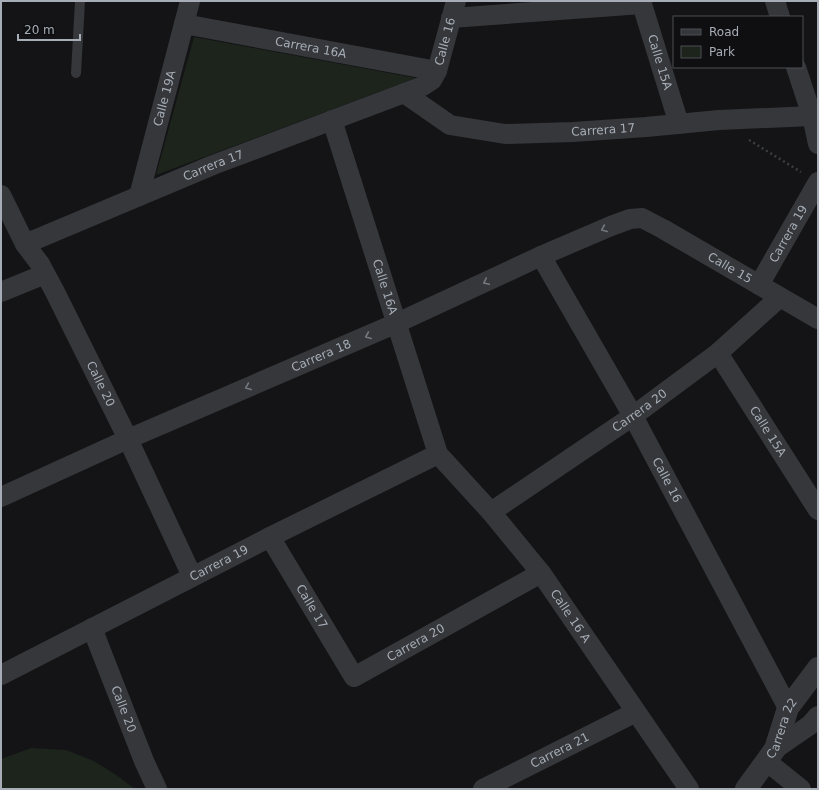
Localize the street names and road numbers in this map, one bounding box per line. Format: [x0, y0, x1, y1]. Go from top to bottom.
street label: Calle 16 [432, 16, 458, 67]
street label: Calle 15A [645, 33, 675, 92]
street label: Carrera 16A [274, 34, 348, 61]
street label: Calle 19A [151, 68, 179, 128]
street label: Carrera 17 [571, 121, 636, 139]
street label: Carrera 17 [181, 147, 245, 184]
street label: Carrera 19 [766, 203, 810, 265]
street label: Calle 15 [705, 250, 755, 286]
street label: Calle 16A [370, 257, 400, 317]
street label: Carrera 18 [289, 337, 353, 375]
street label: Calle 20 [84, 359, 118, 409]
street label: Carrera 20 [610, 386, 670, 435]
street label: Calle 15A [747, 404, 790, 460]
street label: Calle 16 [649, 455, 685, 505]
street label: Carrera 19 [187, 542, 251, 584]
street label: Calle 17 [293, 582, 330, 631]
street label: Calle 16 A [547, 587, 594, 646]
street label: Carrera 20 [384, 621, 447, 664]
street label: Calle 20 [108, 684, 139, 734]
street label: Carrera 22 [763, 695, 800, 762]
street label: Carrera 21 [528, 730, 592, 771]

